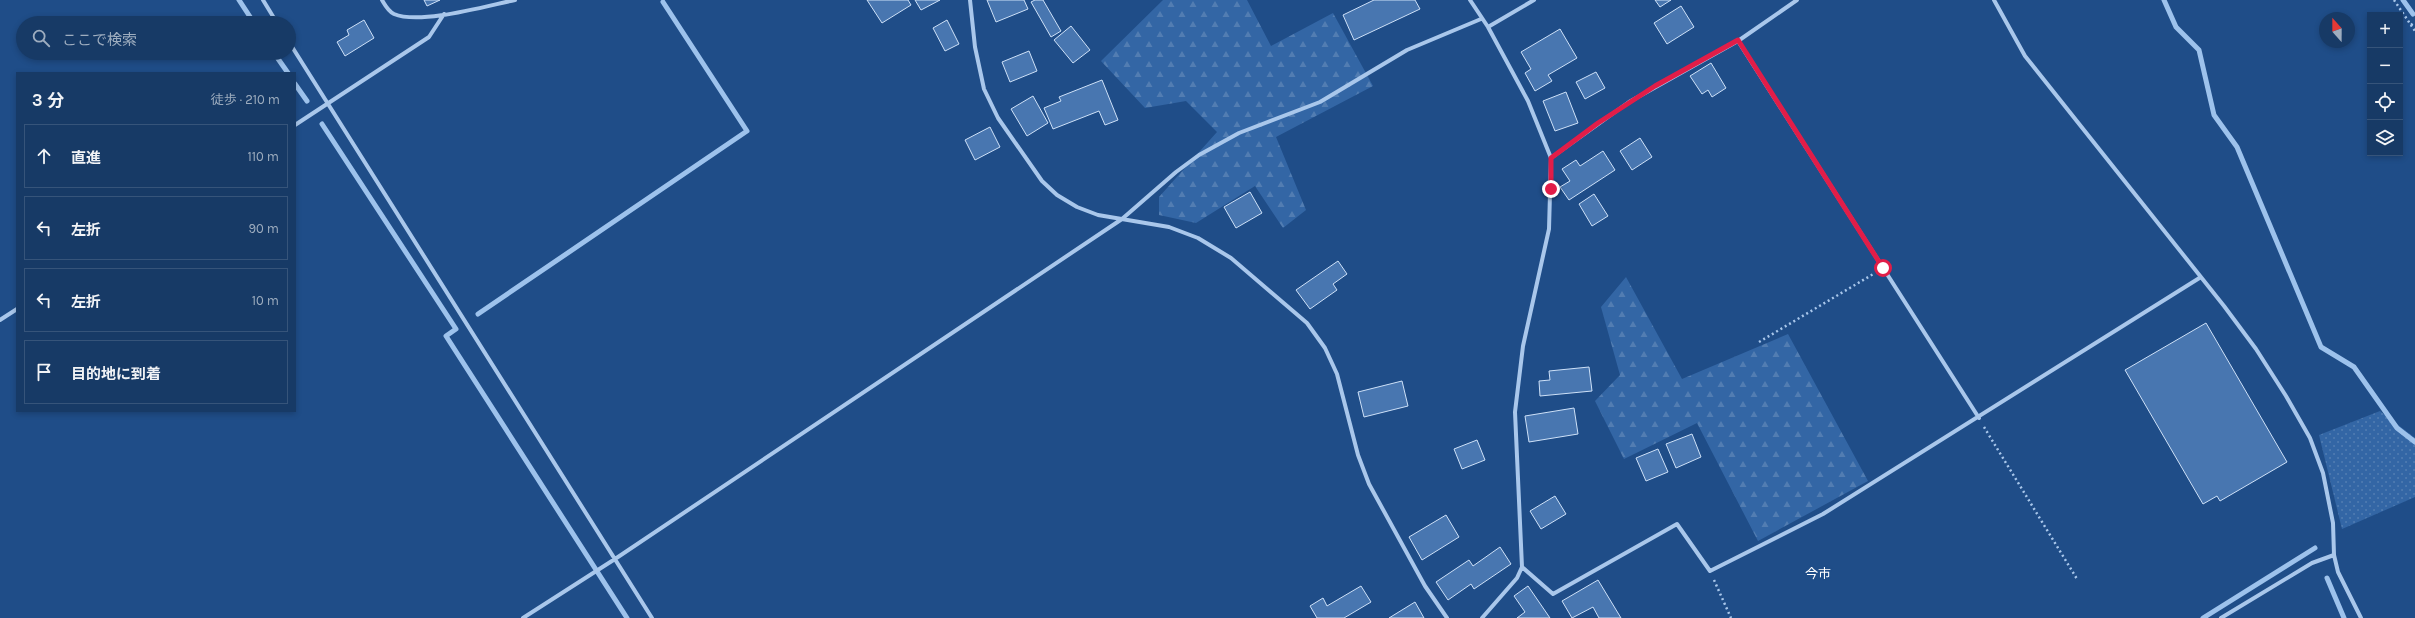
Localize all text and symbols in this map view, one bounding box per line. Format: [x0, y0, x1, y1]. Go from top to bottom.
north arrow [2319, 12, 2355, 48]
map controls [2367, 12, 2403, 156]
button: + [2367, 12, 2403, 48]
search box [16, 16, 296, 60]
icon: search [30, 27, 52, 49]
text: ここで検索 [62, 31, 137, 49]
button: − [2367, 48, 2403, 84]
button: locate [2367, 84, 2403, 120]
text: 3 分 [32, 90, 64, 110]
text: 徒歩 · 210 m [211, 92, 280, 107]
button: layers [2367, 120, 2403, 156]
icon: ahead [33, 145, 55, 167]
text: 直進 [71, 149, 101, 167]
text: 110 m [247, 149, 279, 164]
route end [1542, 180, 1560, 198]
icon: left [33, 217, 55, 239]
text: 左折 [71, 221, 101, 239]
text: 90 m [248, 221, 279, 236]
route start [1874, 259, 1892, 277]
icon: left [33, 289, 55, 311]
text: 左折 [71, 293, 101, 311]
text: 10 m [252, 293, 279, 308]
icon: arrive [33, 361, 55, 383]
text: 目的地に到着 [71, 365, 161, 383]
district label: 今市 [1805, 566, 1831, 581]

